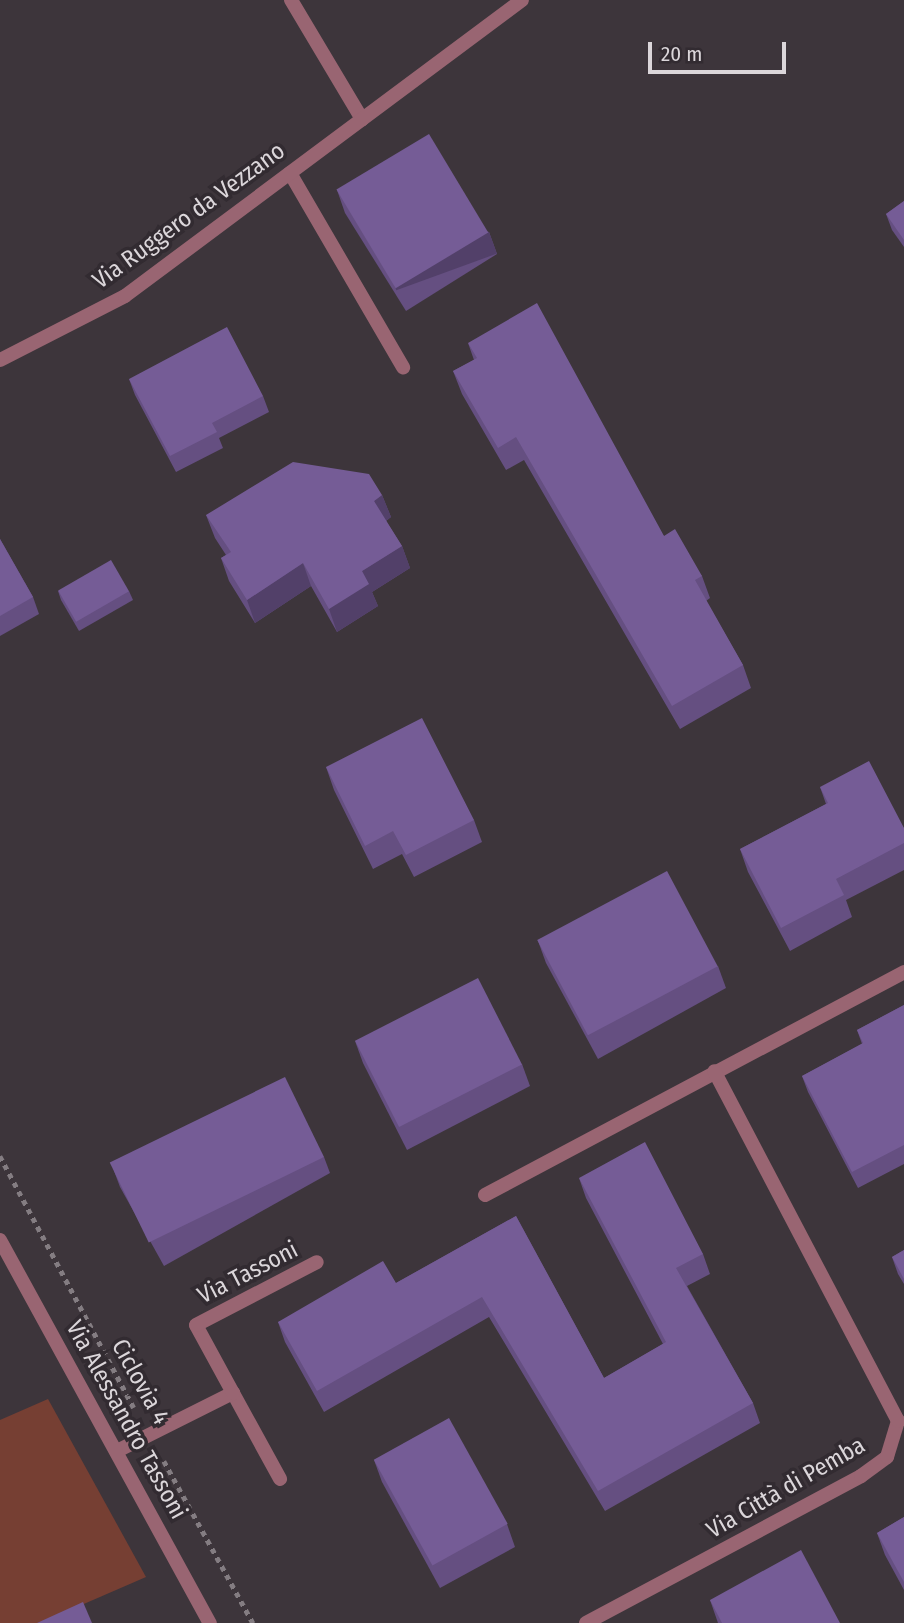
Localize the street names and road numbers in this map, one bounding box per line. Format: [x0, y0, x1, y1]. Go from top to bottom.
street label: Via Ruggero da Vezzano [87, 137, 291, 295]
street label: Via Tassoni [193, 1235, 303, 1311]
street label: Via Alessandro Tassoni [59, 1316, 193, 1524]
street label: Ciclovia 4 [105, 1334, 175, 1430]
street label: Via Città di Pemba [702, 1431, 870, 1545]

